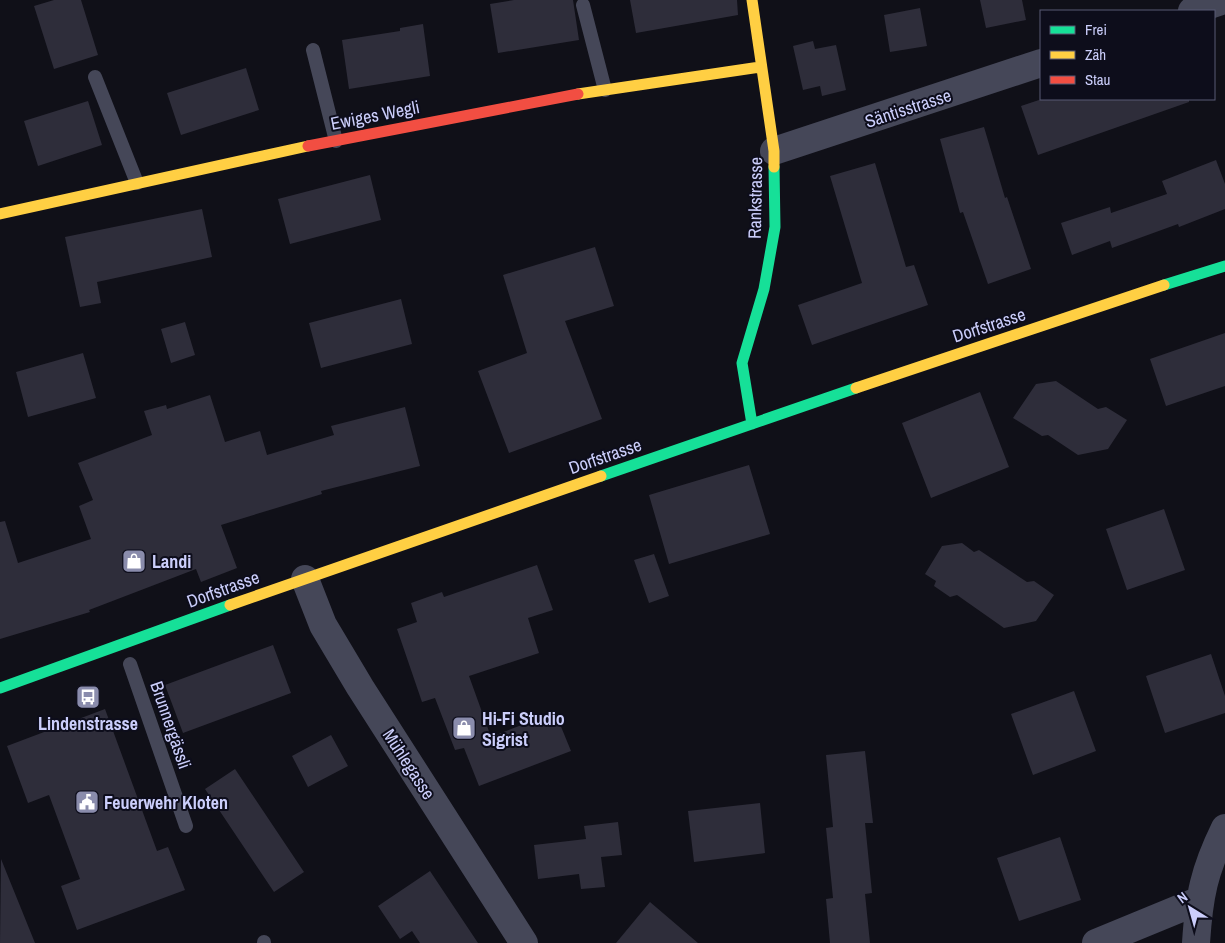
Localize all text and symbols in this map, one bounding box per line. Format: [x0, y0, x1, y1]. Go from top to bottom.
legend [1040, 10, 1215, 100]
text: Frei [1085, 19, 1107, 40]
text: Zäh [1085, 44, 1106, 65]
text: Stau [1085, 69, 1110, 90]
street label: Säntisstrasse [862, 82, 954, 134]
street label: Ewiges Wegli [328, 94, 422, 136]
street label: Rankstrasse [742, 157, 768, 239]
street label: Dorfstrasse [949, 301, 1029, 349]
street label: Dorfstrasse [565, 432, 645, 480]
shop icon: Landi [121, 548, 147, 574]
place label: Landi [152, 549, 191, 574]
street label: Dorfstrasse [183, 564, 263, 614]
street label: Brunnergässli [144, 678, 198, 772]
bus stop icon: Lindenstrasse [75, 684, 101, 710]
place label: Hi-Fi Studio Sigrist [482, 706, 565, 752]
place label: Lindenstrasse [38, 711, 138, 736]
shop icon: Hi-Fi Studio Sigrist [451, 715, 477, 741]
street label: Mühlegasse [377, 724, 441, 804]
public building icon: Feuerwehr Kloten [74, 789, 100, 815]
place label: Feuerwehr Kloten [104, 790, 228, 815]
north arrow [1165, 883, 1215, 933]
text: N [1173, 888, 1191, 907]

